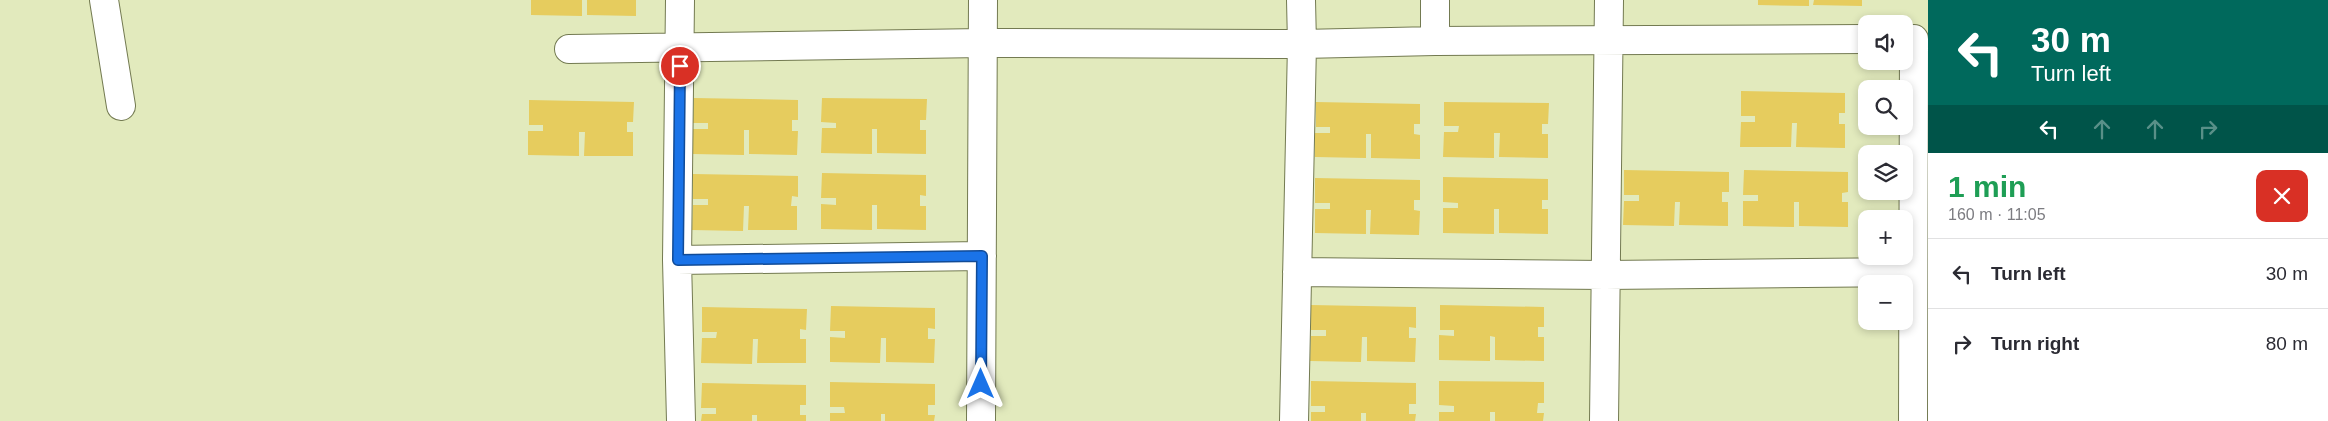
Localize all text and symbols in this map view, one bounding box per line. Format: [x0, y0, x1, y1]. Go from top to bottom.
map controls [1858, 15, 1913, 330]
button: sound [1858, 15, 1913, 70]
icon: left [1948, 20, 2013, 85]
text: 30 m [2031, 20, 2111, 59]
pin [659, 45, 701, 87]
icon: arrive [666, 52, 694, 80]
text: Turn left [2031, 61, 2111, 86]
button: search [1858, 80, 1913, 135]
icon: left [2035, 115, 2063, 143]
icon: ahead [2088, 115, 2116, 143]
icon: ahead [2141, 115, 2169, 143]
icon: right [2194, 115, 2222, 143]
button: layers [1858, 145, 1913, 200]
text: 1 min [1948, 170, 2026, 203]
button: close [2256, 170, 2308, 222]
text: 160 m · 11:05 [1948, 206, 2046, 223]
button: + [1858, 210, 1913, 265]
icon: left [1948, 260, 1976, 288]
text: Turn left [1991, 263, 2066, 284]
text: 30 m [2266, 263, 2308, 284]
button: − [1858, 275, 1913, 330]
icon: right [1948, 330, 1976, 358]
text: Turn right [1991, 333, 2079, 354]
text: 80 m [2266, 333, 2308, 354]
position arrow [954, 357, 1006, 409]

